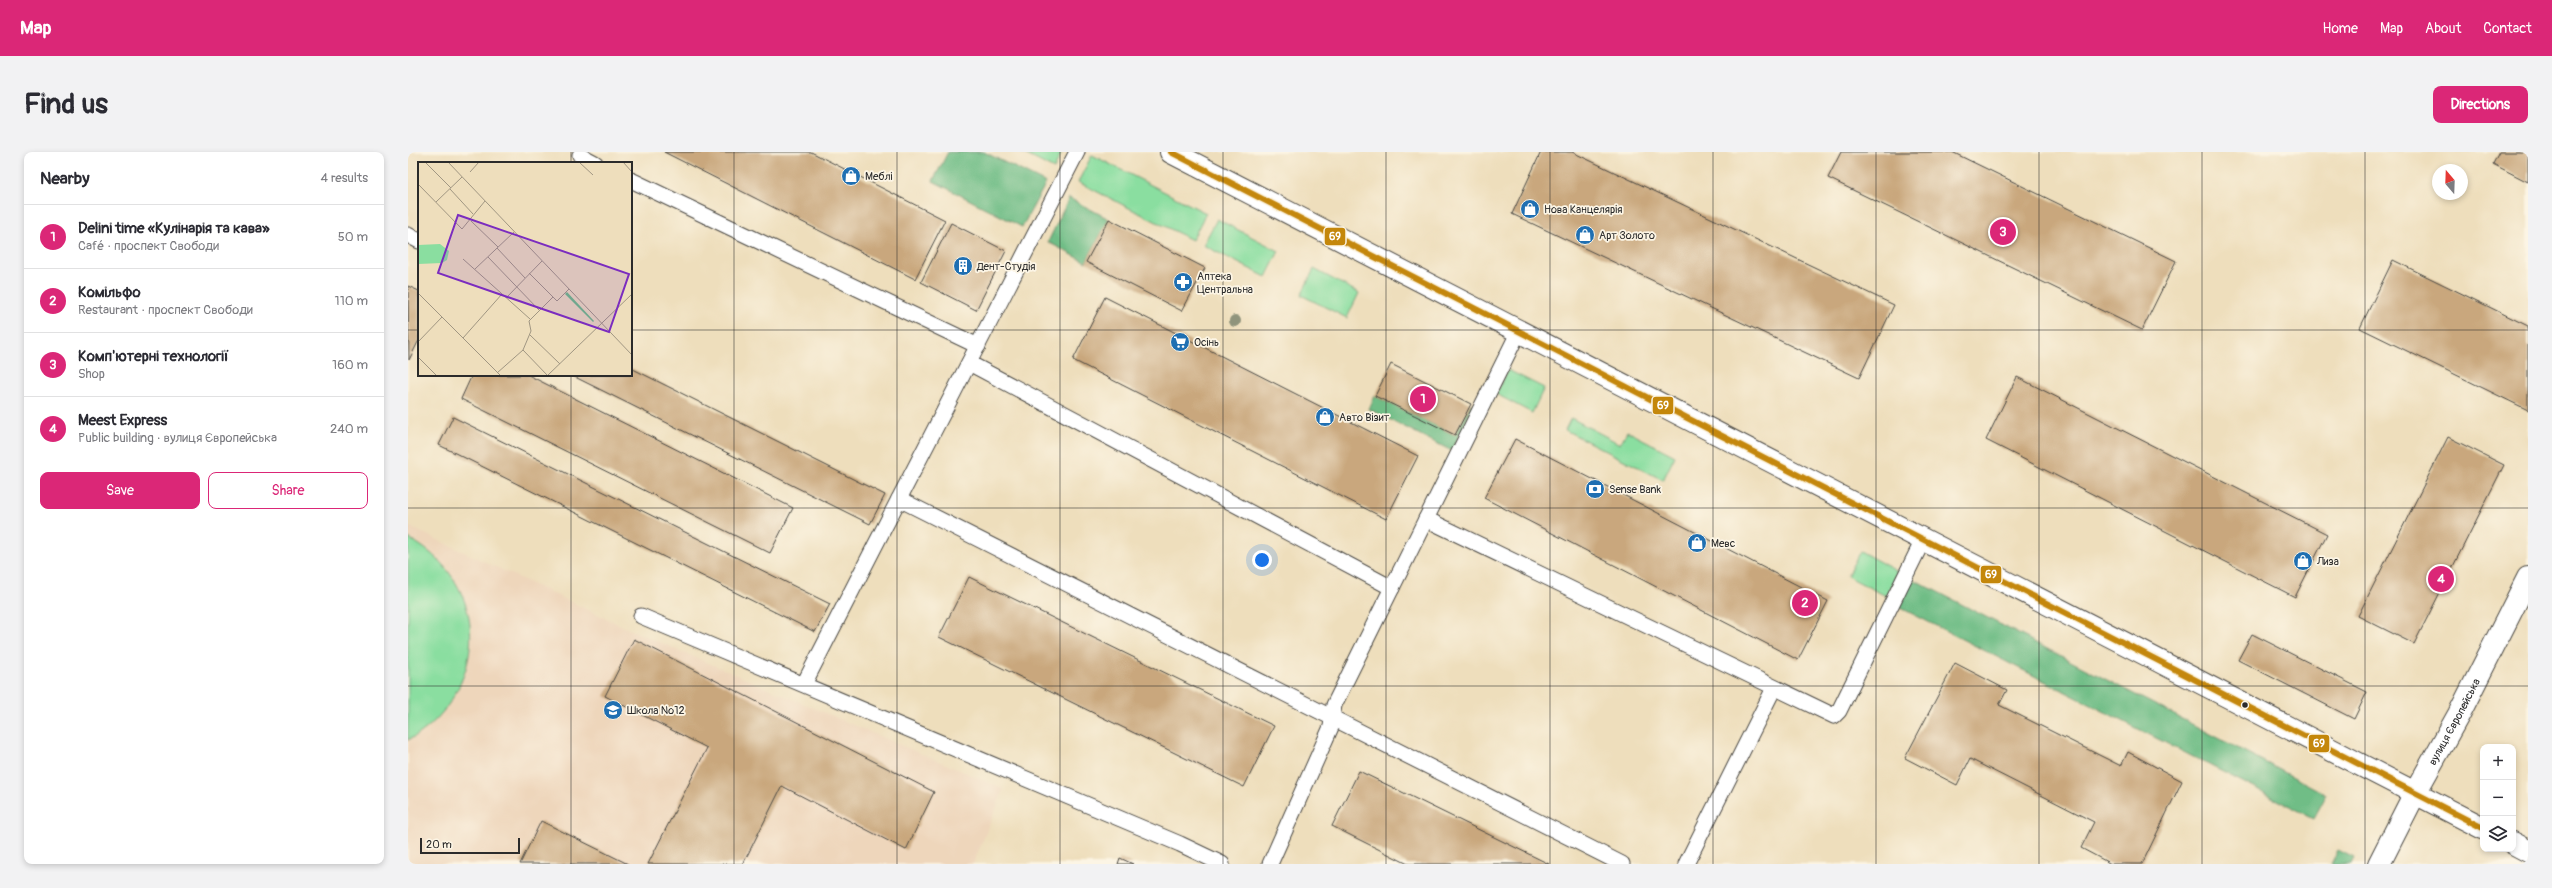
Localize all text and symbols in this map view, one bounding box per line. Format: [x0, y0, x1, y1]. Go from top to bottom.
text: Map [20, 16, 51, 40]
text: Home [2323, 20, 2358, 37]
text: Map [2380, 20, 2403, 37]
text: About [2425, 20, 2461, 37]
text: Contact [2483, 20, 2532, 37]
button: Directions [2433, 86, 2528, 123]
text: Find us [24, 87, 108, 122]
inset map [418, 162, 632, 376]
north arrow [2432, 164, 2468, 200]
shop icon: Меблі [840, 165, 862, 187]
text: Nearby [40, 168, 89, 189]
text: 4 results [321, 170, 368, 186]
place label: Меблі [865, 170, 892, 183]
shop icon: Нова Канцелярія [1519, 198, 1541, 220]
place label: Нова Канцелярія [1544, 203, 1622, 216]
pin: 3 [1990, 217, 2016, 247]
text: Delini time «Кулінарія та кава» [78, 219, 270, 238]
shop icon: Арт Золото [1574, 224, 1596, 246]
line badge: 69 [1324, 227, 1346, 246]
text: 1 [50, 229, 56, 245]
text: 50 m [338, 229, 368, 245]
place label: Арт Золото [1599, 229, 1655, 242]
text: 69 [1329, 230, 1341, 243]
text: Café · проспект Свободи [78, 238, 219, 254]
building icon: Дент-Студія [952, 255, 974, 277]
place label: Дент-Студія [976, 260, 1035, 273]
place label: Аптека Центральна [1197, 270, 1253, 296]
pharmacy icon: Аптека Центральна [1172, 271, 1194, 293]
text: Комільфо [78, 283, 141, 302]
text: 2 [49, 293, 57, 309]
text: 110 m [335, 293, 368, 309]
text: Restaurant · проспект Свободи [78, 302, 253, 318]
supermarket icon: Осінь [1169, 331, 1191, 353]
place label: Осінь [1194, 336, 1219, 349]
text: Комп'ютерні технології [78, 347, 229, 366]
text: 3 [49, 357, 57, 373]
text: 160 m [332, 357, 368, 373]
text: Shop [78, 366, 105, 382]
pin: 1 [1410, 384, 1436, 414]
line badge: 69 [1652, 396, 1674, 415]
text: 69 [1657, 399, 1669, 412]
shop icon: Авто Візит [1314, 406, 1336, 428]
text: Meest Express [78, 411, 167, 430]
place label: Авто Візит [1339, 411, 1390, 424]
text: 4 [49, 421, 57, 437]
text: 240 m [330, 421, 368, 437]
text: Public building · вулиця Європейська [78, 430, 277, 446]
button: Save [40, 472, 200, 509]
button: Share [208, 472, 368, 509]
bank icon: Sense Bank [1584, 478, 1606, 500]
place label: Sense Bank [1609, 483, 1662, 496]
shop icon: Мевс [1686, 532, 1708, 554]
place label: Мевс [1711, 537, 1736, 550]
your location [1252, 550, 1272, 570]
shop icon: Лиза [2292, 550, 2314, 572]
place label: Лиза [2316, 555, 2339, 568]
pin: 4 [2428, 564, 2454, 594]
line badge: 69 [1980, 565, 2002, 584]
text: 69 [1985, 568, 1997, 581]
pin: 2 [1792, 588, 1818, 618]
street label: вулиця Європейська [2426, 676, 2483, 767]
school or university icon: Школа №12 [602, 699, 624, 721]
unlabelled marker [2240, 700, 2250, 710]
place label: Школа №12 [627, 704, 685, 717]
line badge: 69 [2308, 734, 2330, 753]
text: 69 [2313, 737, 2325, 750]
map controls [2480, 744, 2516, 852]
button: + [2480, 744, 2516, 780]
button: − [2480, 780, 2516, 816]
button: layers [2480, 816, 2516, 852]
scale bar [420, 836, 520, 855]
text: 20 m [426, 838, 452, 851]

